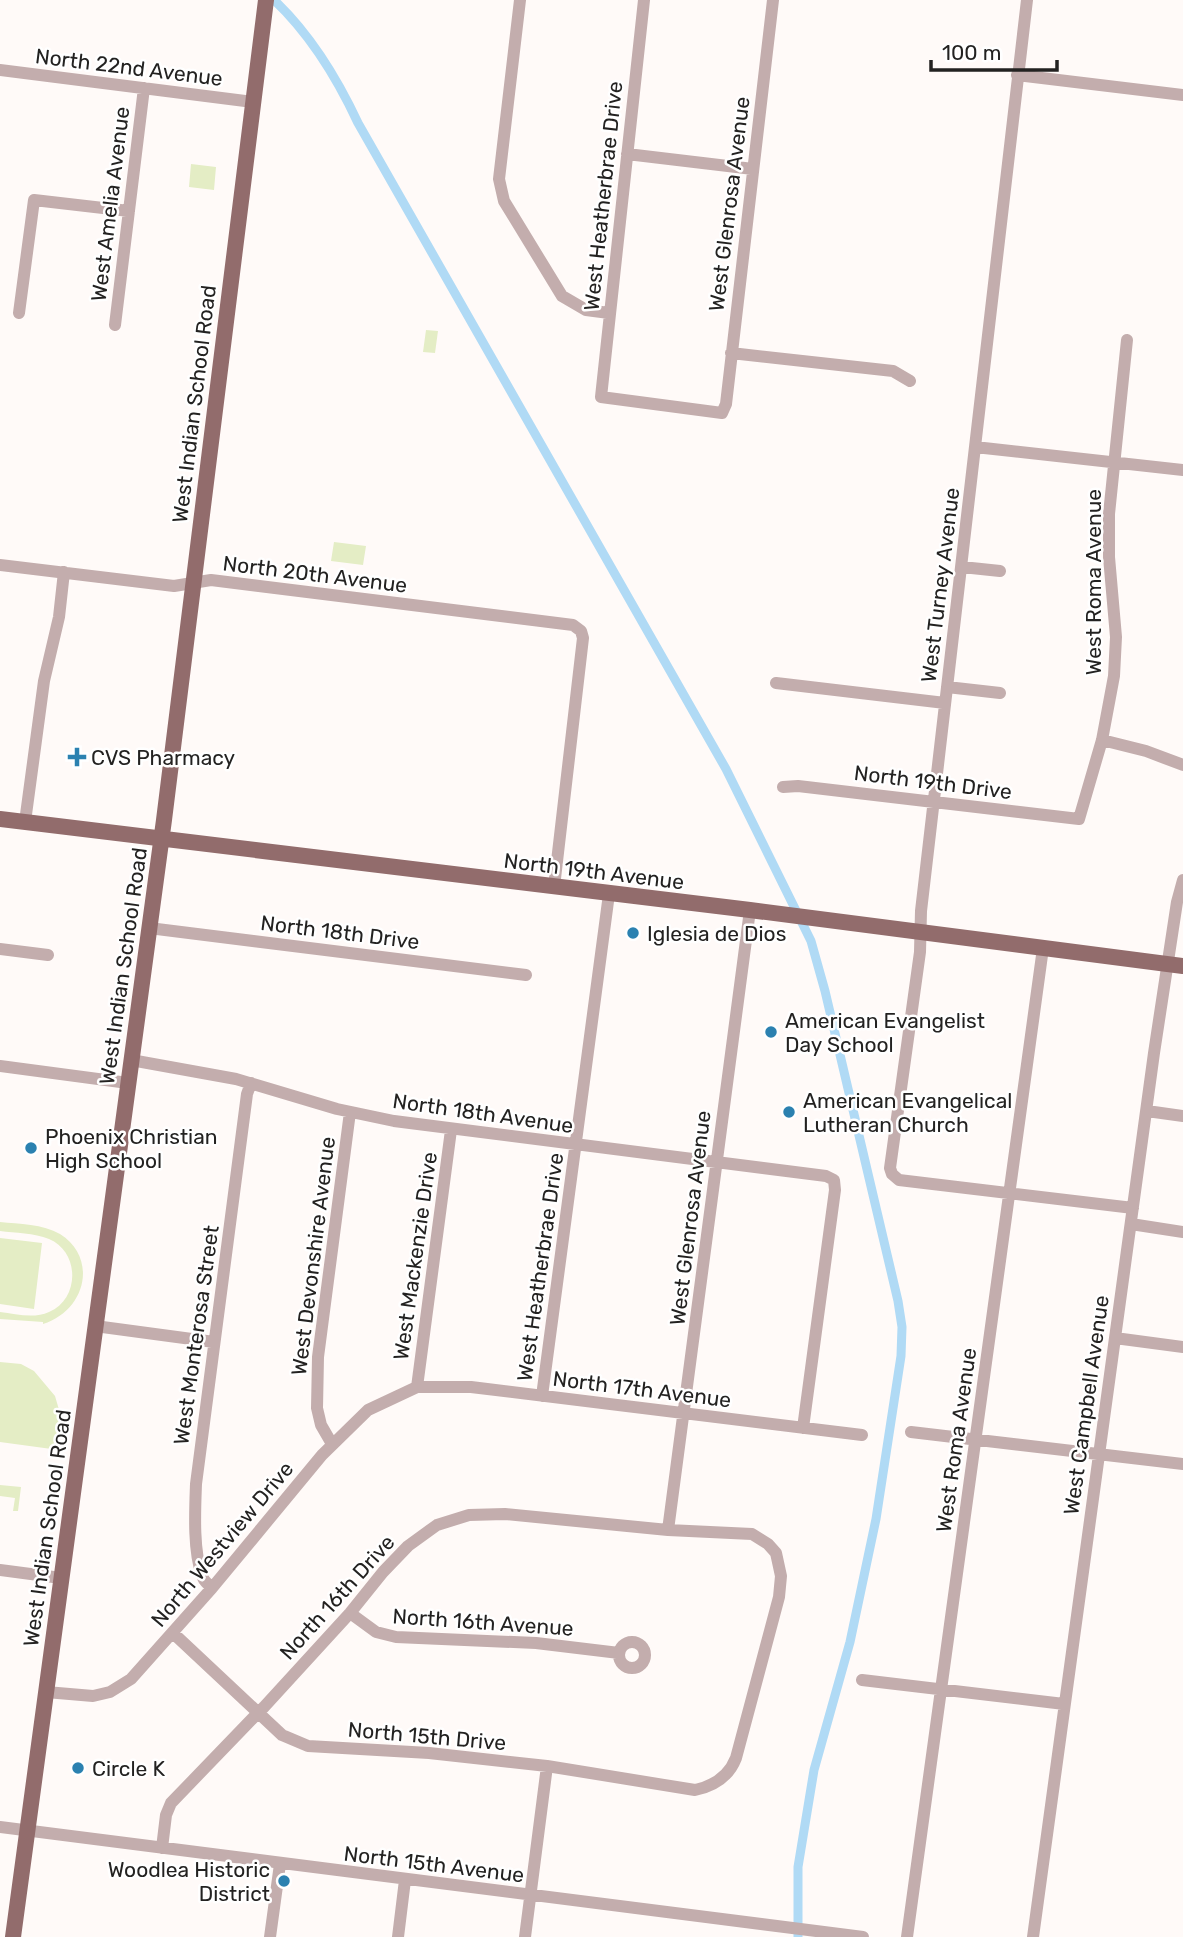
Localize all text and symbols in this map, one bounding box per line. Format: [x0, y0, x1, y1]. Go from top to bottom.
scale bar [931, 28, 1057, 72]
text: 100 m [942, 40, 1001, 65]
street label: North 22nd Avenue [34, 43, 224, 91]
street label: West Heatherbrae Drive [579, 80, 627, 312]
street label: West Glenrosa Avenue [703, 95, 755, 313]
street label: West Amelia Avenue [86, 105, 134, 303]
street label: West Indian School Road [167, 284, 221, 524]
street label: West Turney Avenue [916, 486, 964, 684]
street label: West Roma Avenue [1081, 489, 1106, 675]
street label: North 20th Avenue [221, 550, 409, 598]
place label: CVS Pharmacy [91, 745, 236, 770]
marker: CVS Pharmacy [69, 749, 85, 765]
street label: North 19th Drive [853, 760, 1013, 804]
street label: West Indian School Road [94, 846, 152, 1086]
street label: North 19th Avenue [502, 848, 686, 894]
street label: North 18th Drive [259, 910, 421, 954]
place label: Iglesia de Dios [647, 921, 786, 946]
marker: Iglesia de Dios [625, 925, 641, 941]
place label: American Evangelist Day School [785, 1008, 985, 1057]
marker: American Evangelist Day School [763, 1024, 779, 1040]
street label: North 18th Avenue [391, 1088, 575, 1138]
place label: American Evangelical Lutheran Church [803, 1088, 1012, 1137]
marker: American Evangelical Lutheran Church [781, 1104, 797, 1120]
street label: West Glenrosa Avenue [664, 1109, 716, 1327]
place label: Phoenix Christian High School [45, 1124, 218, 1173]
street label: West Devonshire Avenue [286, 1135, 340, 1377]
marker: Phoenix Christian High School [23, 1140, 39, 1156]
street label: West Mackenzie Drive [388, 1150, 442, 1362]
street label: West Heatherbrae Drive [512, 1151, 568, 1383]
street label: West Monterosa Street [168, 1224, 224, 1446]
street label: West Campbell Avenue [1058, 1294, 1114, 1516]
street label: West Roma Avenue [931, 1346, 981, 1534]
street label: North 17th Avenue [551, 1366, 733, 1412]
street label: West Indian School Road [18, 1408, 76, 1648]
street label: North Westview Drive [146, 1456, 298, 1632]
street label: North 16th Drive [274, 1530, 400, 1664]
street label: North 16th Avenue [392, 1603, 574, 1641]
street label: North 15th Drive [347, 1717, 507, 1755]
place label: Circle K [92, 1756, 165, 1781]
marker: Circle K [70, 1760, 86, 1776]
street label: North 15th Avenue [342, 1841, 526, 1887]
place label: Woodlea Historic District [108, 1857, 270, 1906]
marker: Woodlea Historic District [276, 1873, 292, 1889]

